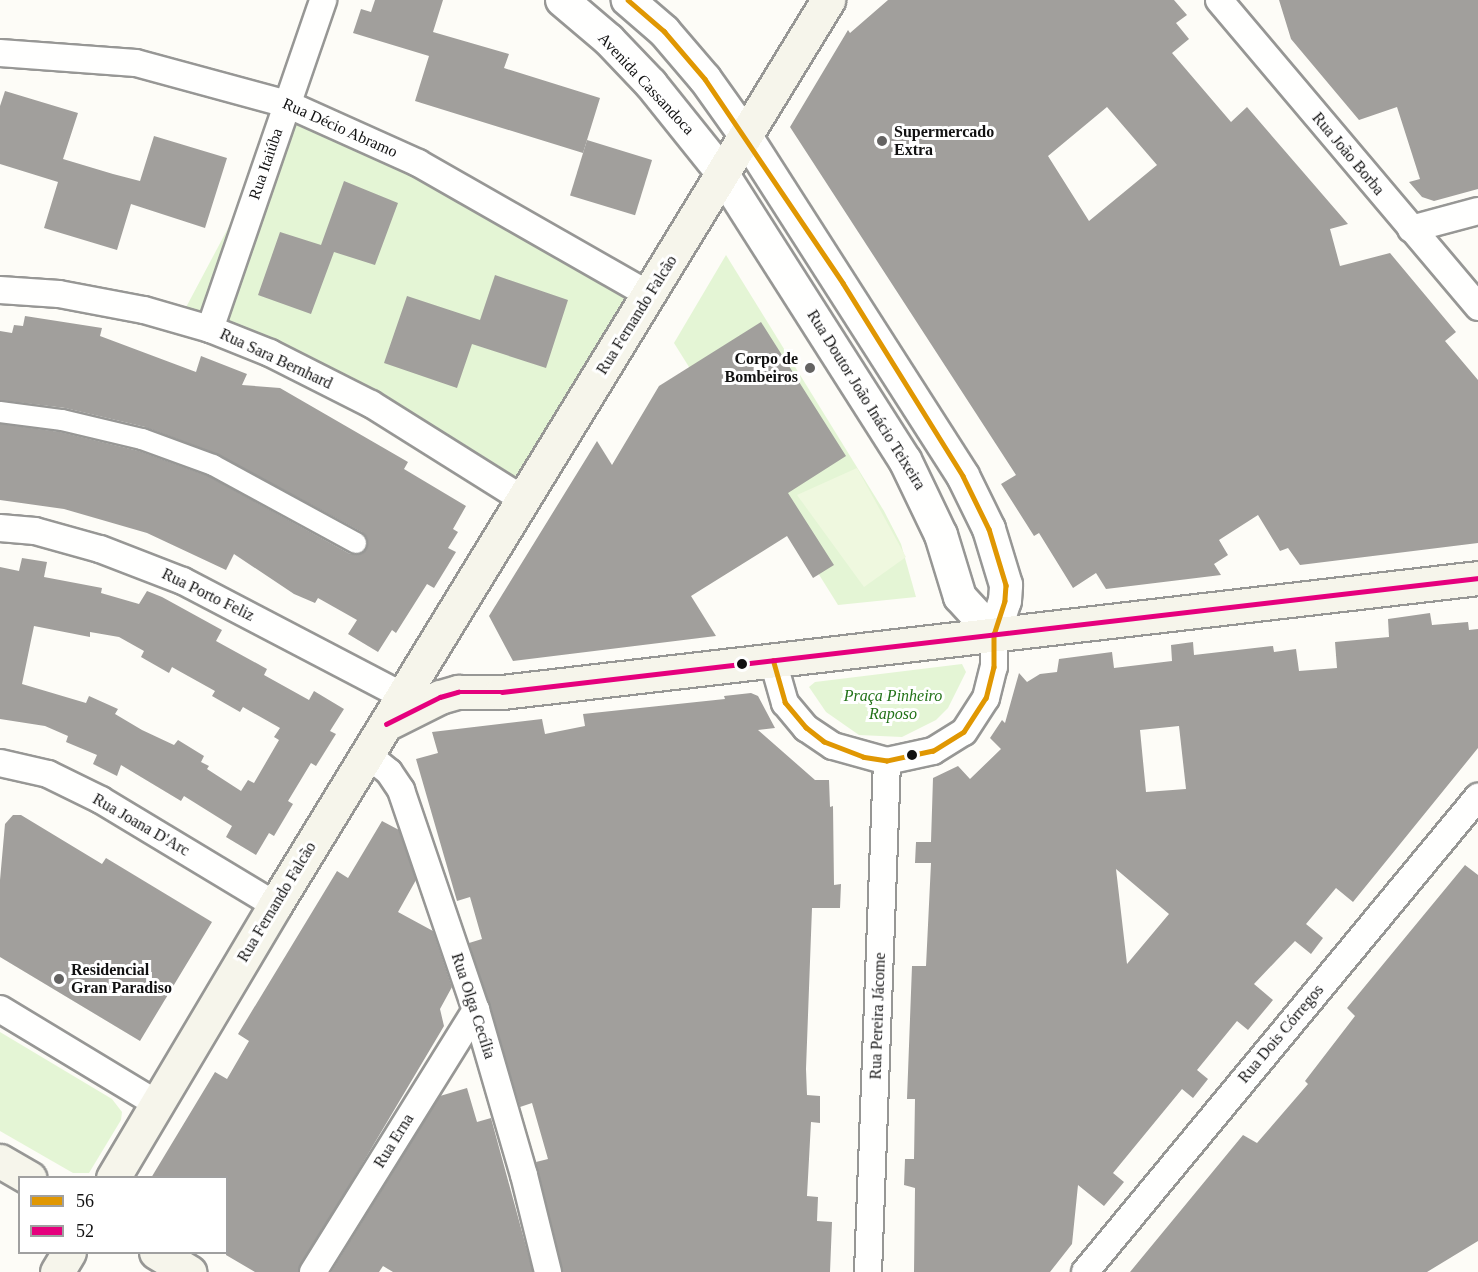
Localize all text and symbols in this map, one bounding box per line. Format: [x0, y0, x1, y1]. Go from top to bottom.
street label: Avenida Cassandoca [594, 29, 698, 139]
street label: Rua Décio Abramo [279, 94, 401, 162]
street label: Rua João Borba [1308, 109, 1388, 199]
place label: Supermercado Extra [894, 122, 994, 160]
street label: Rua Itaiúba [245, 126, 287, 202]
marker: Supermercado Extra [875, 134, 889, 148]
street label: Rua Fernando Falcão [593, 252, 681, 378]
street label: Rua Doutor João Inácio Teixeira [803, 306, 929, 494]
street label: Rua Sara Bernhard [217, 325, 335, 393]
place label: Corpo de Bombeiros [725, 349, 798, 387]
marker: Corpo de Bombeiros [803, 361, 817, 375]
street label: Rua Porto Feliz [159, 564, 257, 626]
unlabelled marker [736, 658, 748, 670]
park label: Praça Pinheiro Raposo [844, 686, 942, 724]
unlabelled marker [906, 749, 918, 761]
street label: Rua Joana D'Arc [89, 790, 193, 860]
street label: Rua Fernando Falcão [234, 838, 320, 966]
street label: Rua Olga Cecília [447, 951, 499, 1061]
street label: Rua Pereira Jácome [866, 952, 890, 1080]
place label: Residencial Gran Paradiso [71, 960, 172, 998]
marker: Residencial Gran Paradiso [52, 972, 66, 986]
street label: Rua Dois Córregos [1234, 981, 1328, 1087]
street label: Rua Erna [370, 1110, 418, 1172]
legend [18, 1176, 228, 1254]
text: 56 [76, 1191, 94, 1211]
text: 52 [76, 1221, 94, 1241]

